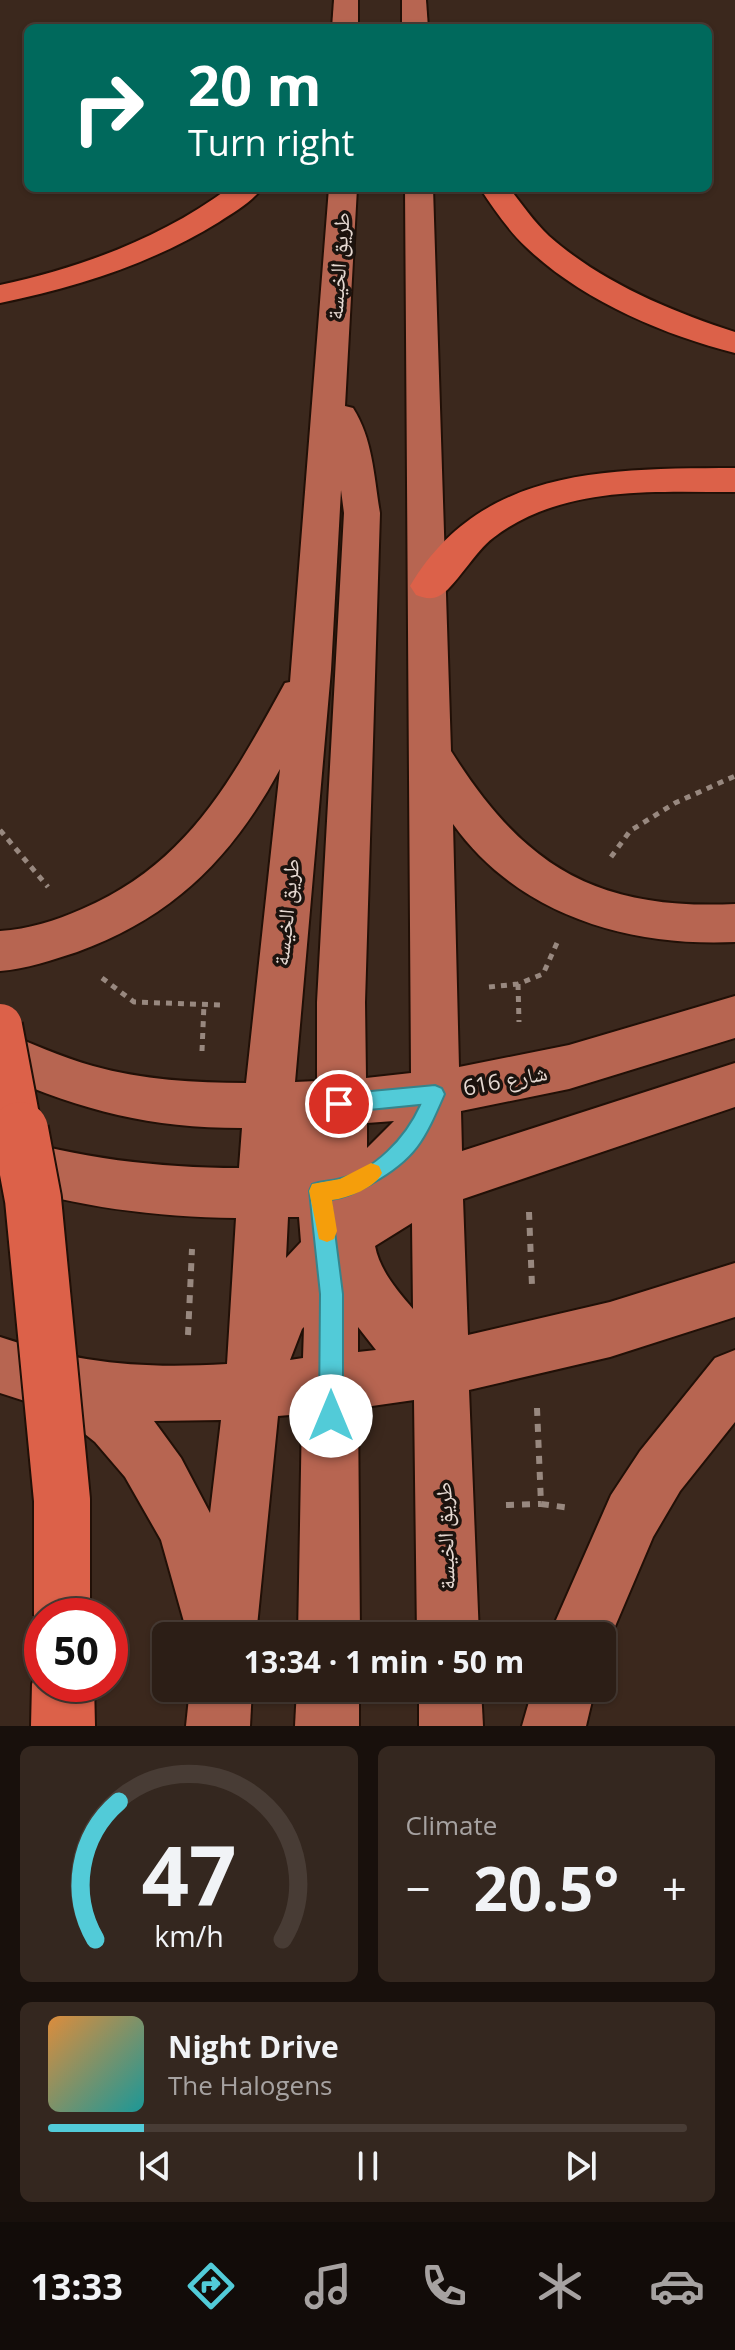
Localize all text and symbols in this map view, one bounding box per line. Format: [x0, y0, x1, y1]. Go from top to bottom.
text: 20 m [188, 46, 322, 122]
icon: right [56, 56, 160, 160]
text: Turn right [188, 118, 354, 167]
street label: طريق الخيسة [318, 211, 356, 321]
street label: طريق الخيسة [264, 857, 306, 967]
street label: شارع 616 [460, 1056, 550, 1102]
pin [305, 1070, 373, 1138]
icon: arrive [317, 1082, 361, 1126]
position arrow [289, 1374, 373, 1458]
street label: طريق الخيسة [427, 1482, 461, 1590]
speed limit sign: 50 [24, 1598, 128, 1702]
text: 13:34 · 1 min · 50 m [244, 1641, 524, 1682]
text: Climate [406, 1807, 497, 1843]
text: 47 [141, 1817, 236, 1930]
text: 20.5° [473, 1847, 619, 1929]
text: − [406, 1858, 431, 1918]
text: + [662, 1858, 687, 1918]
text: km/h [154, 1916, 223, 1955]
text: Night Drive [168, 2026, 339, 2067]
text: The Halogens [168, 2067, 333, 2103]
icon: previous [133, 2144, 177, 2188]
icon: pause [346, 2144, 390, 2188]
icon: next [559, 2144, 603, 2188]
icon: directions [183, 2258, 239, 2314]
icon: music [300, 2258, 356, 2314]
icon: phone [416, 2258, 472, 2314]
icon: climate [532, 2258, 588, 2314]
icon: car [649, 2258, 705, 2314]
text: 13:33 [30, 2262, 123, 2311]

